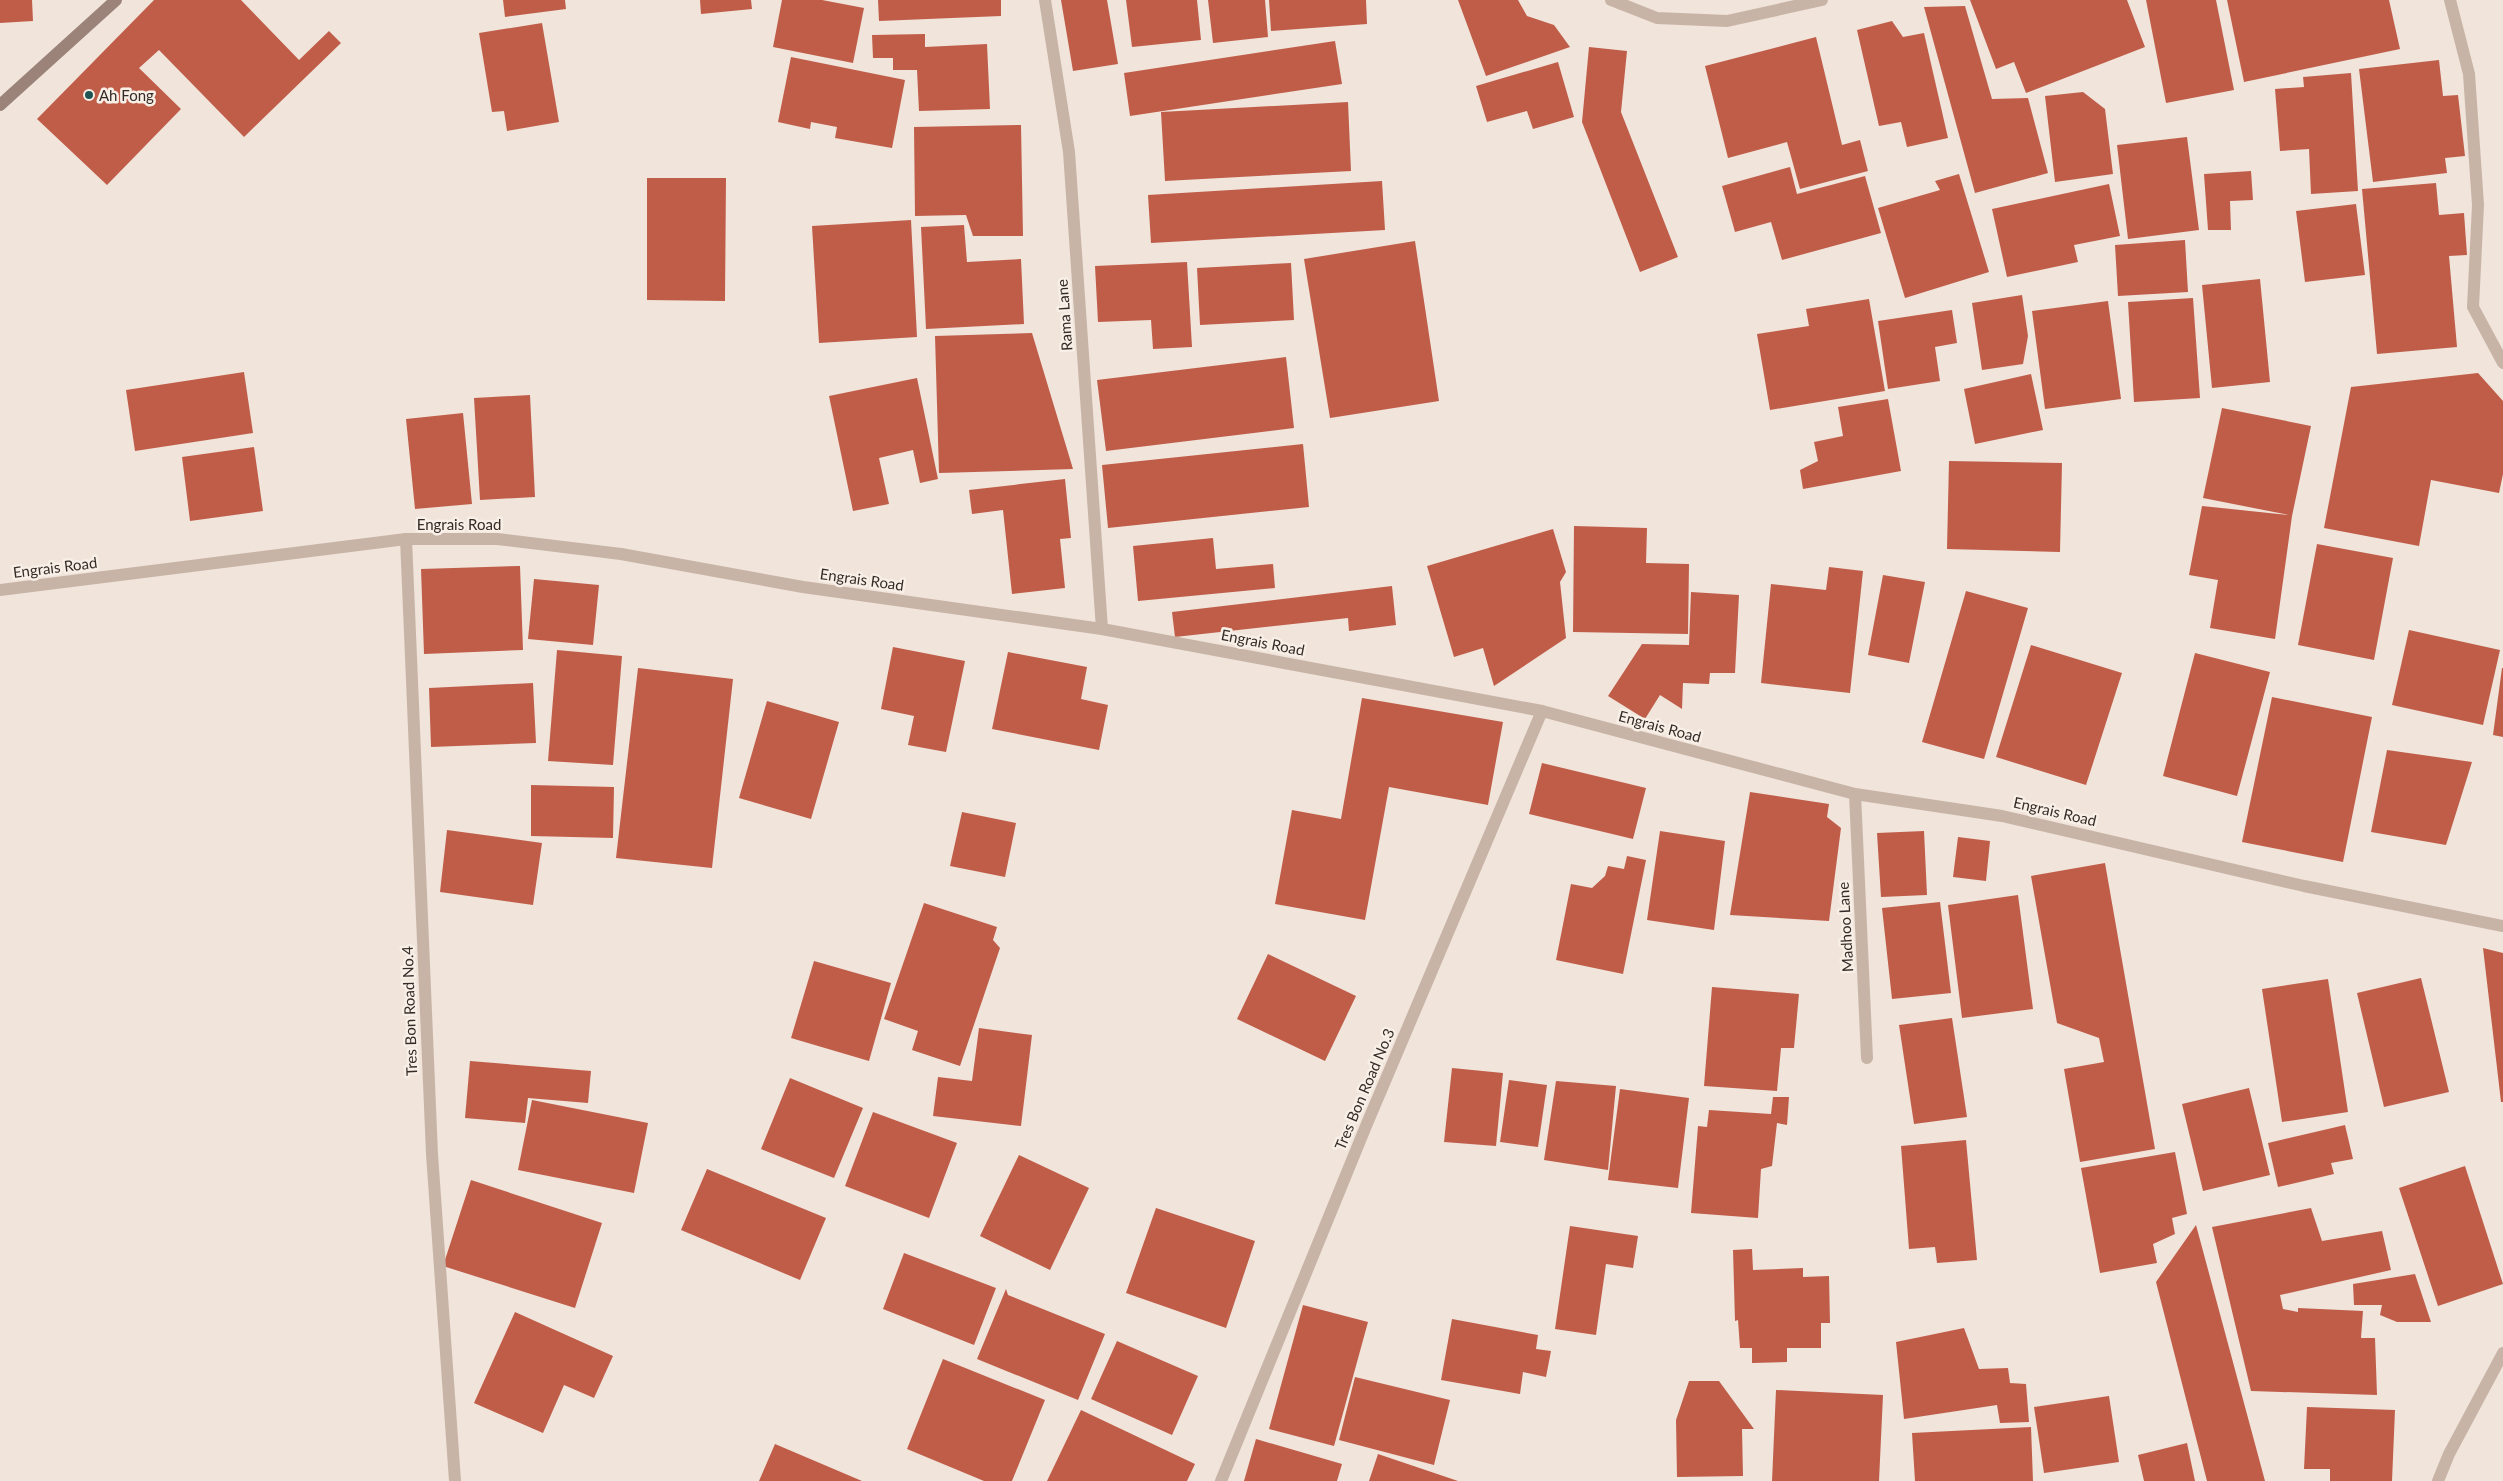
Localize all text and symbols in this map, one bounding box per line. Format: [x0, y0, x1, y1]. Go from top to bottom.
place label: Ah Fong [99, 86, 154, 104]
marker: Ah Fong [83, 89, 95, 101]
street label: Rama Lane [1053, 278, 1075, 351]
street label: Engrais Road [417, 515, 501, 533]
street label: Engrais Road [12, 553, 98, 581]
street label: Engrais Road [819, 564, 905, 594]
street label: Engrais Road [1220, 625, 1306, 659]
street label: Engrais Road [1617, 706, 1703, 746]
street label: Engrais Road [2012, 793, 2098, 829]
street label: Madhoo Lane [1834, 881, 1856, 973]
street label: Tres Bon Road No.4 [398, 945, 420, 1076]
street label: Tres Bon Road No.3 [1330, 1026, 1398, 1152]

